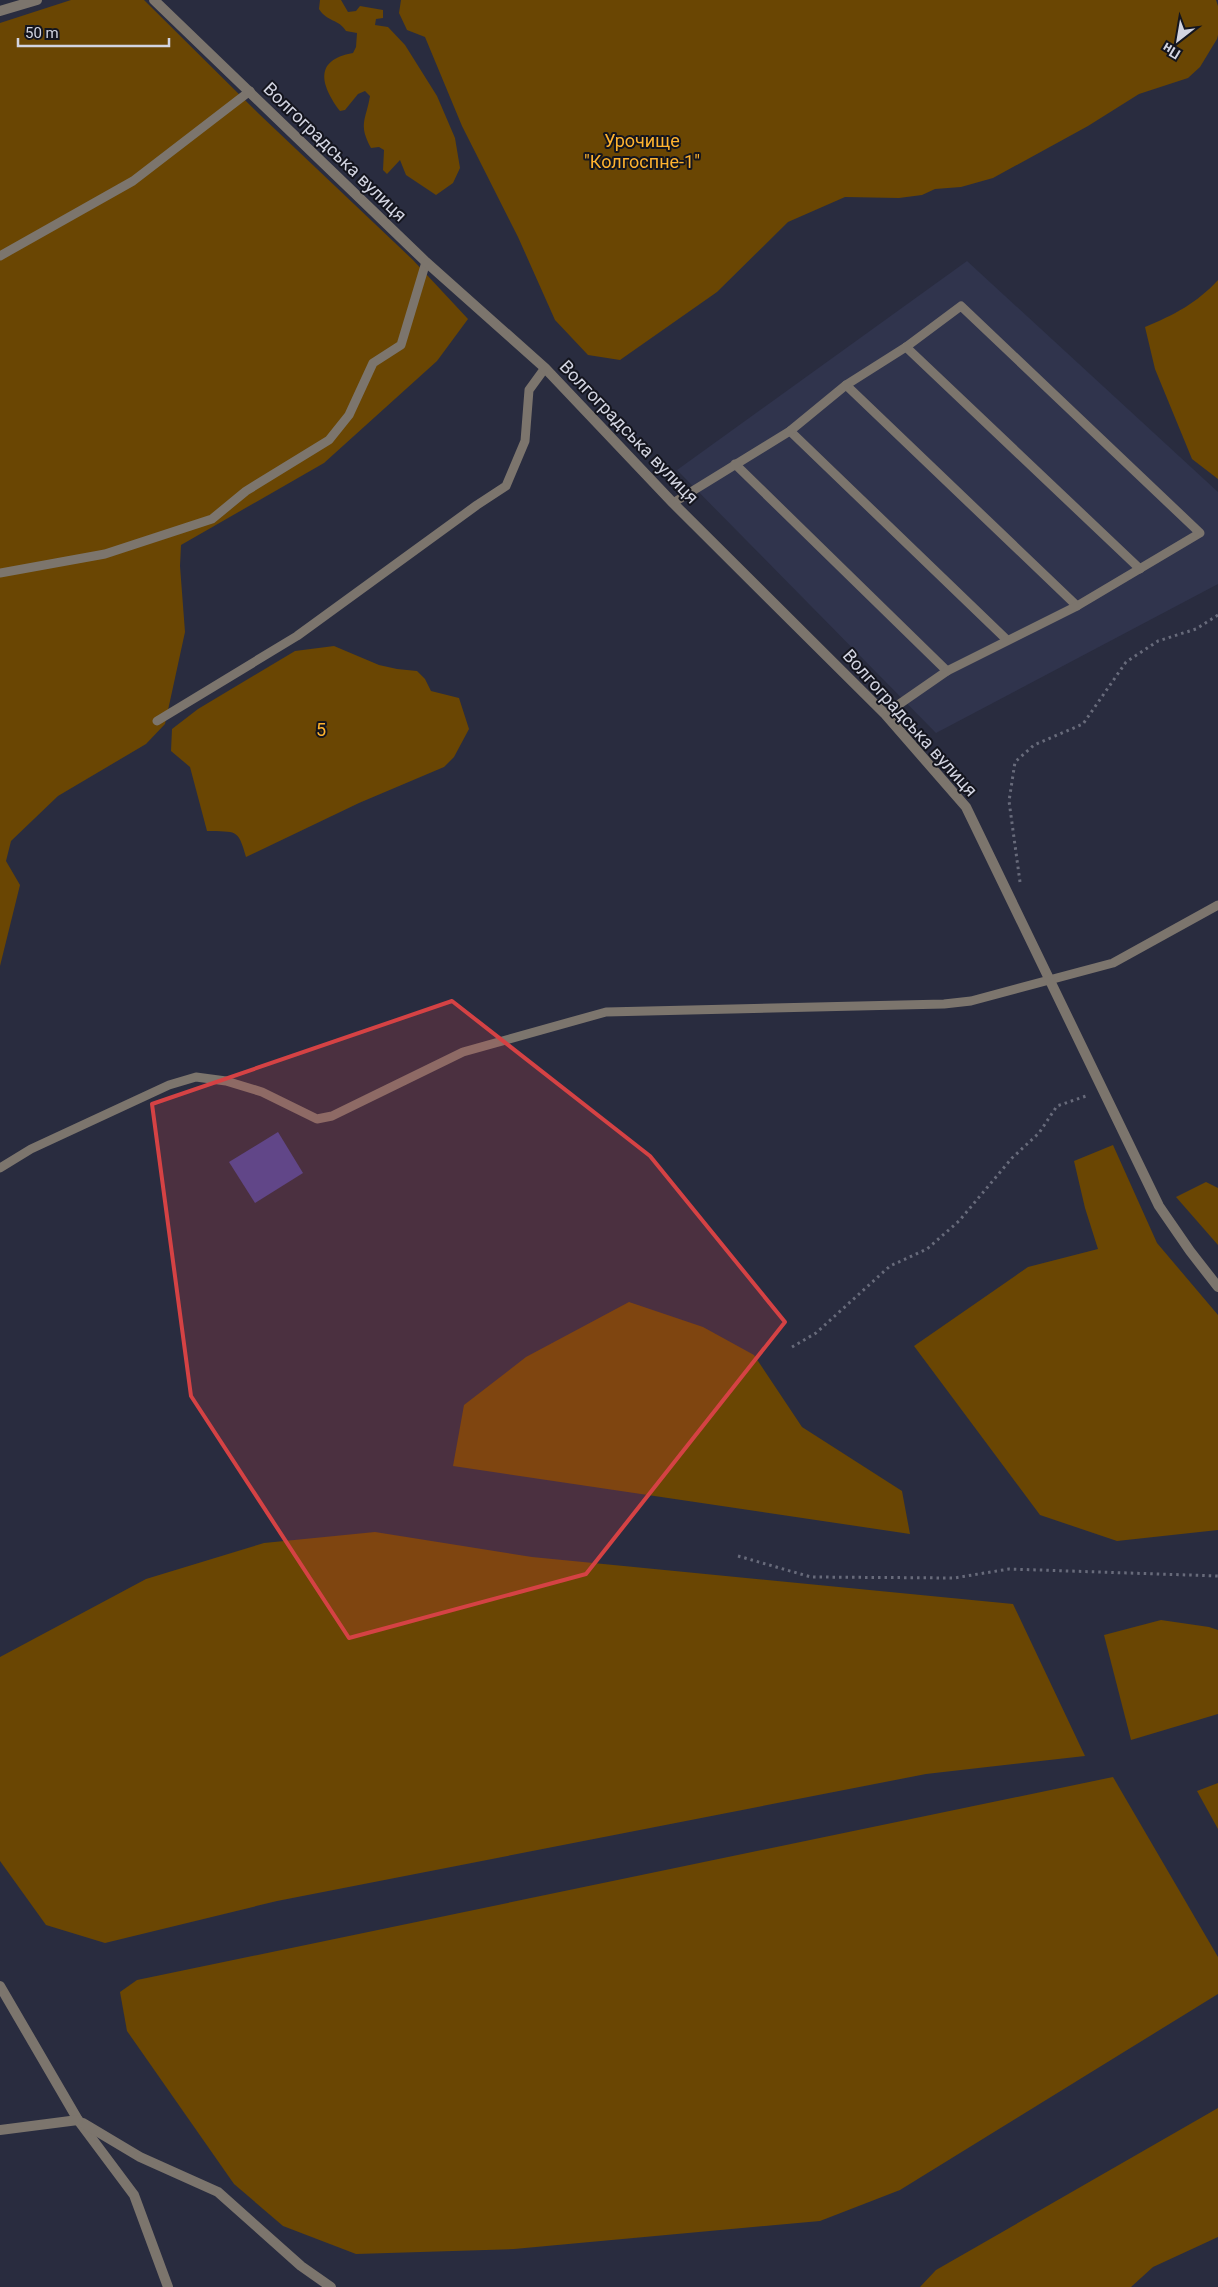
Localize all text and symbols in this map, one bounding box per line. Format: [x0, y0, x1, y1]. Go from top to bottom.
scale bar [18, 15, 169, 47]
north arrow [1153, 15, 1203, 65]
text: 50 m [25, 24, 59, 42]
text: Пн [1159, 40, 1183, 63]
street label: Волгоградська вулиця [259, 78, 411, 225]
park label: Урочище "Колгоспне-1" [584, 130, 700, 172]
street label: Волгоградська вулиця [556, 356, 703, 508]
street label: Волгоградська вулиця [839, 645, 982, 801]
park label: 5 [316, 719, 326, 740]

